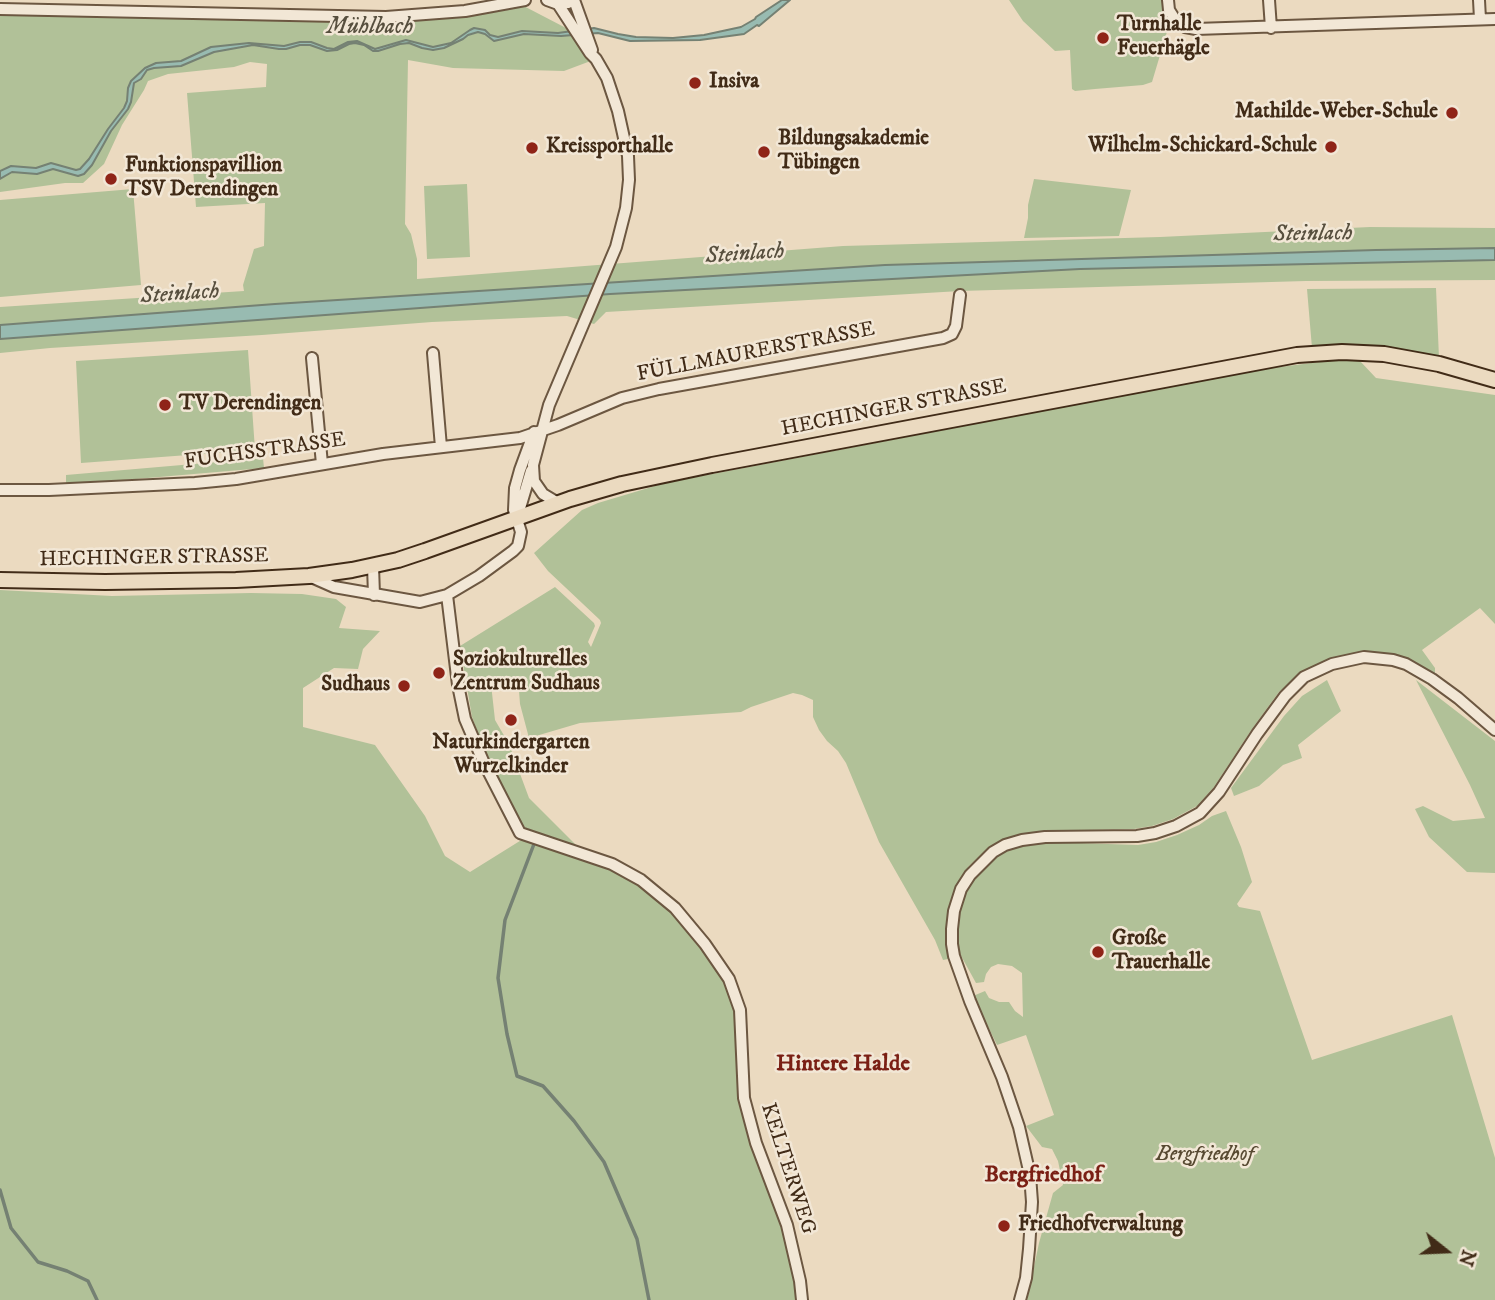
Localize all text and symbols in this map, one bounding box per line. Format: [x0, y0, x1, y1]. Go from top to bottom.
place label: Turnhalle Feuerhägle [1117, 13, 1210, 63]
water label: Mühlbach [327, 14, 413, 42]
marker: Turnhalle Feuerhägle [1095, 30, 1111, 46]
place label: Insiva [709, 70, 759, 96]
marker: Insiva [687, 75, 703, 91]
place label: Mathilde-Weber-Schule [1235, 100, 1438, 126]
marker: Mathilde-Weber-Schule [1444, 105, 1460, 121]
place label: Bildungsakademie Tübingen [778, 127, 929, 177]
place label: Wilhelm-Schickard-Schule [1088, 134, 1317, 160]
place label: Kreissporthalle [546, 135, 673, 161]
marker: Wilhelm-Schickard-Schule [1323, 139, 1339, 155]
marker: Kreissporthalle [524, 140, 540, 156]
marker: Bildungsakademie Tübingen [756, 144, 772, 160]
place label: Funktionspavillion TSV Derendingen [125, 154, 282, 204]
marker: Funktionspavillion TSV Derendingen [103, 171, 119, 187]
water label: Steinlach [1273, 221, 1353, 249]
water label: Steinlach [704, 238, 786, 272]
water label: Steinlach [139, 278, 221, 312]
street label: FÜLLMAURERSTRASSE [635, 318, 877, 388]
street label: HECHINGER STRASSE [779, 375, 1009, 443]
place label: TV Derendingen [179, 392, 322, 418]
marker: TV Derendingen [157, 397, 173, 413]
street label: FUCHSSTRASSE [183, 428, 347, 476]
street label: HECHINGER STRASSE [39, 544, 269, 574]
place label: Soziokulturelles Zentrum Sudhaus [453, 648, 600, 698]
marker: Soziokulturelles Zentrum Sudhaus [431, 665, 447, 681]
place label: Sudhaus [321, 673, 390, 699]
marker: Sudhaus [396, 678, 412, 694]
marker: Naturkindergarten Wurzelkinder [503, 712, 519, 728]
place label: Naturkindergarten Wurzelkinder [432, 731, 590, 781]
place label: Große Trauerhalle [1112, 927, 1210, 977]
marker: Große Trauerhalle [1090, 944, 1106, 960]
district label: Hintere Halde [776, 1051, 910, 1079]
street label: KELTERWEG [754, 1100, 820, 1238]
park label: Bergfriedhof [1156, 1143, 1254, 1169]
district label: Bergfriedhof [984, 1162, 1102, 1190]
place label: Friedhofverwaltung [1018, 1213, 1183, 1239]
north arrow [1411, 1216, 1481, 1286]
marker: Friedhofverwaltung [996, 1218, 1012, 1234]
text: N [1453, 1247, 1480, 1269]

